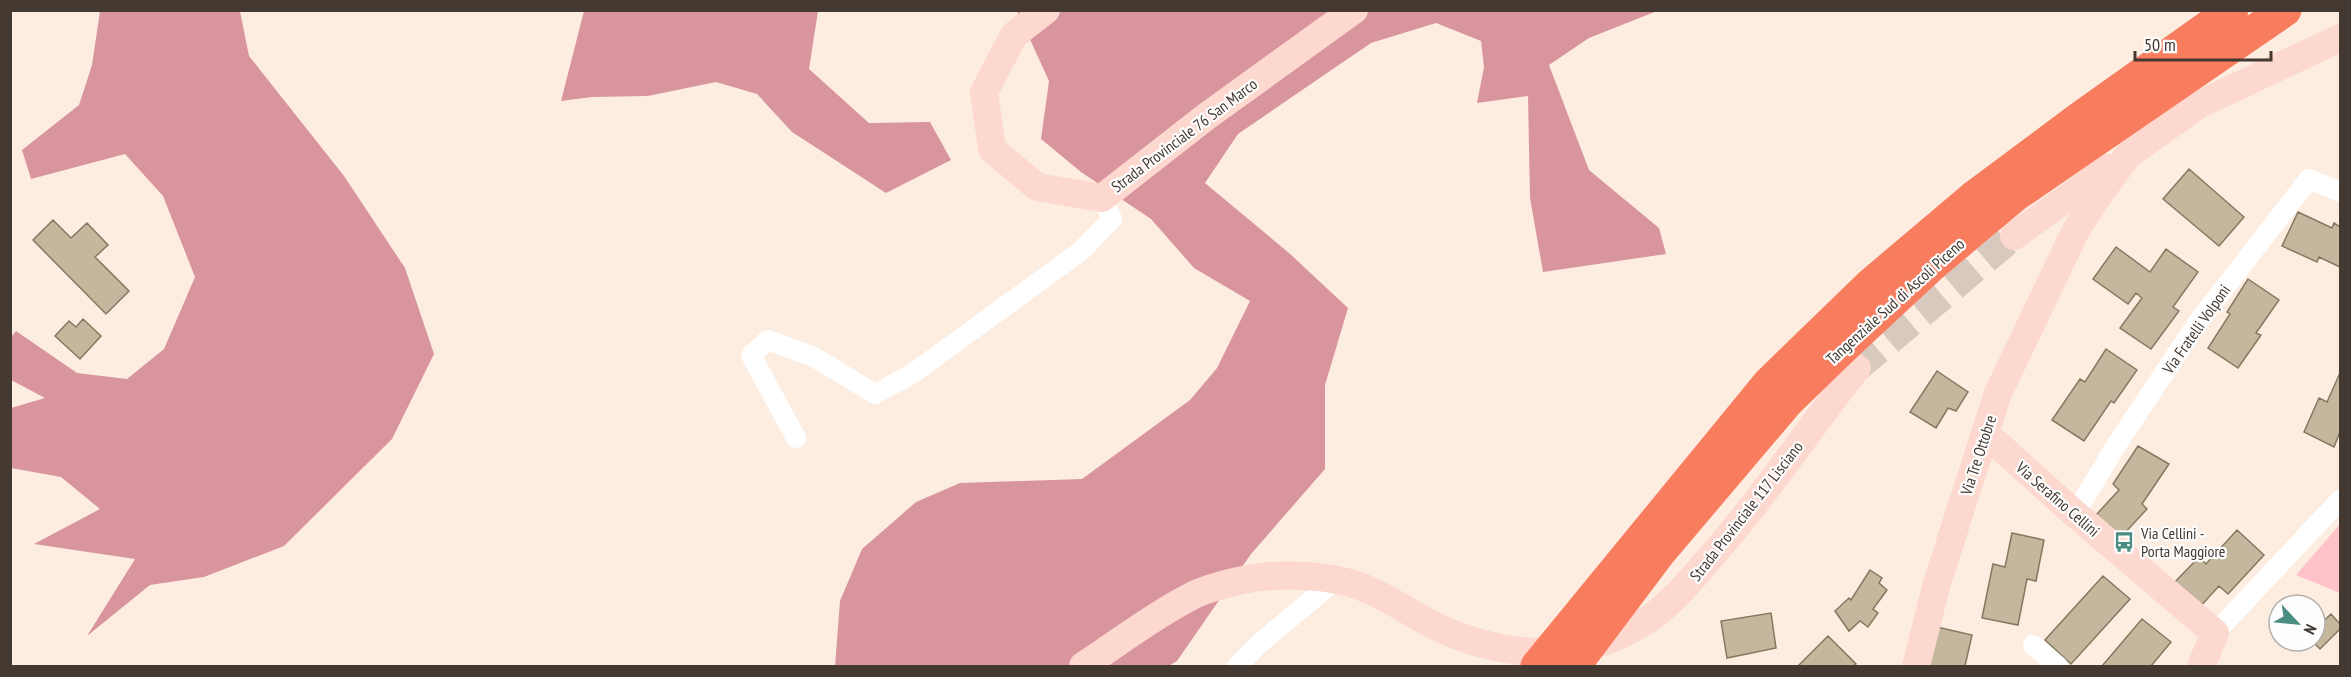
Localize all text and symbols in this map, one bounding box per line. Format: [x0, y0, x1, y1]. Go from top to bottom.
scale bar [2135, 24, 2272, 62]
text: 50 m [2144, 33, 2176, 56]
street label: Strada Provinciale 76 San Marco [1107, 74, 1261, 196]
street label: Tangenziale Sud di Ascoli Piceno [1822, 234, 1968, 368]
street label: Via Fratelli Volponi [2157, 280, 2234, 378]
street label: Via Tre Ottobre [1955, 413, 2000, 498]
street label: Strada Provinciale 117 Lisciano [1685, 437, 1807, 585]
street label: Via Serafino Cellini [2011, 457, 2104, 541]
place label: Via Cellini - Porta Maggiore [2140, 523, 2225, 561]
bus stop icon: Via Cellini - Porta Maggiore [2112, 530, 2136, 554]
north arrow [2267, 593, 2327, 653]
text: N [2300, 621, 2321, 638]

